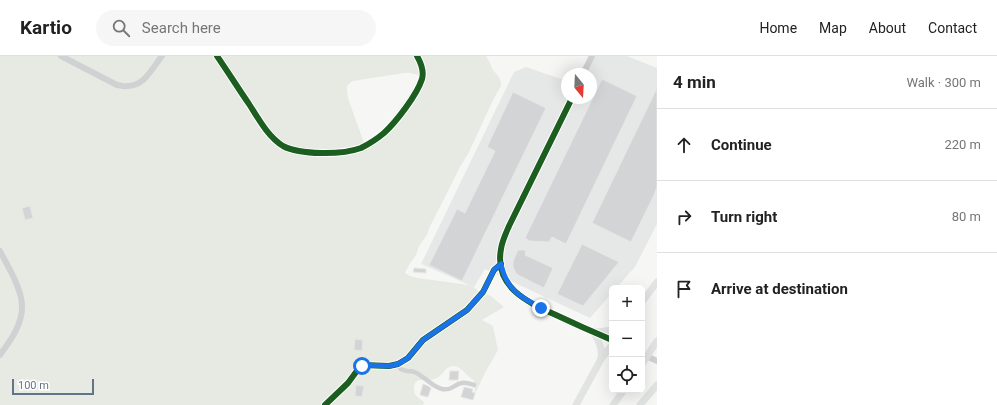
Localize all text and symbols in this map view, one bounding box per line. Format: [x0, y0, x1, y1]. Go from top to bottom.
search box [96, 10, 376, 46]
text: Kartio [20, 16, 72, 39]
icon: search [110, 17, 132, 39]
text: Search here [142, 19, 221, 37]
text: Home [759, 20, 797, 36]
text: Map [819, 20, 847, 36]
text: About [869, 20, 906, 36]
text: Contact [928, 20, 977, 36]
north arrow [561, 68, 597, 104]
text: 4 min [673, 72, 716, 92]
text: Walk · 300 m [906, 75, 981, 90]
icon: ahead [673, 134, 695, 156]
text: Continue [711, 136, 772, 154]
text: 220 m [944, 137, 981, 152]
icon: right [673, 206, 695, 228]
text: Turn right [711, 208, 777, 226]
text: 80 m [952, 209, 981, 224]
icon: arrive [673, 278, 695, 300]
text: Arrive at destination [711, 280, 848, 298]
map controls [609, 285, 645, 393]
button: + [609, 285, 645, 321]
route end [532, 299, 550, 317]
button: − [609, 321, 645, 357]
route start [353, 357, 371, 375]
button: locate [609, 357, 645, 393]
scale bar [12, 377, 94, 396]
text: 100 m [18, 379, 49, 392]

